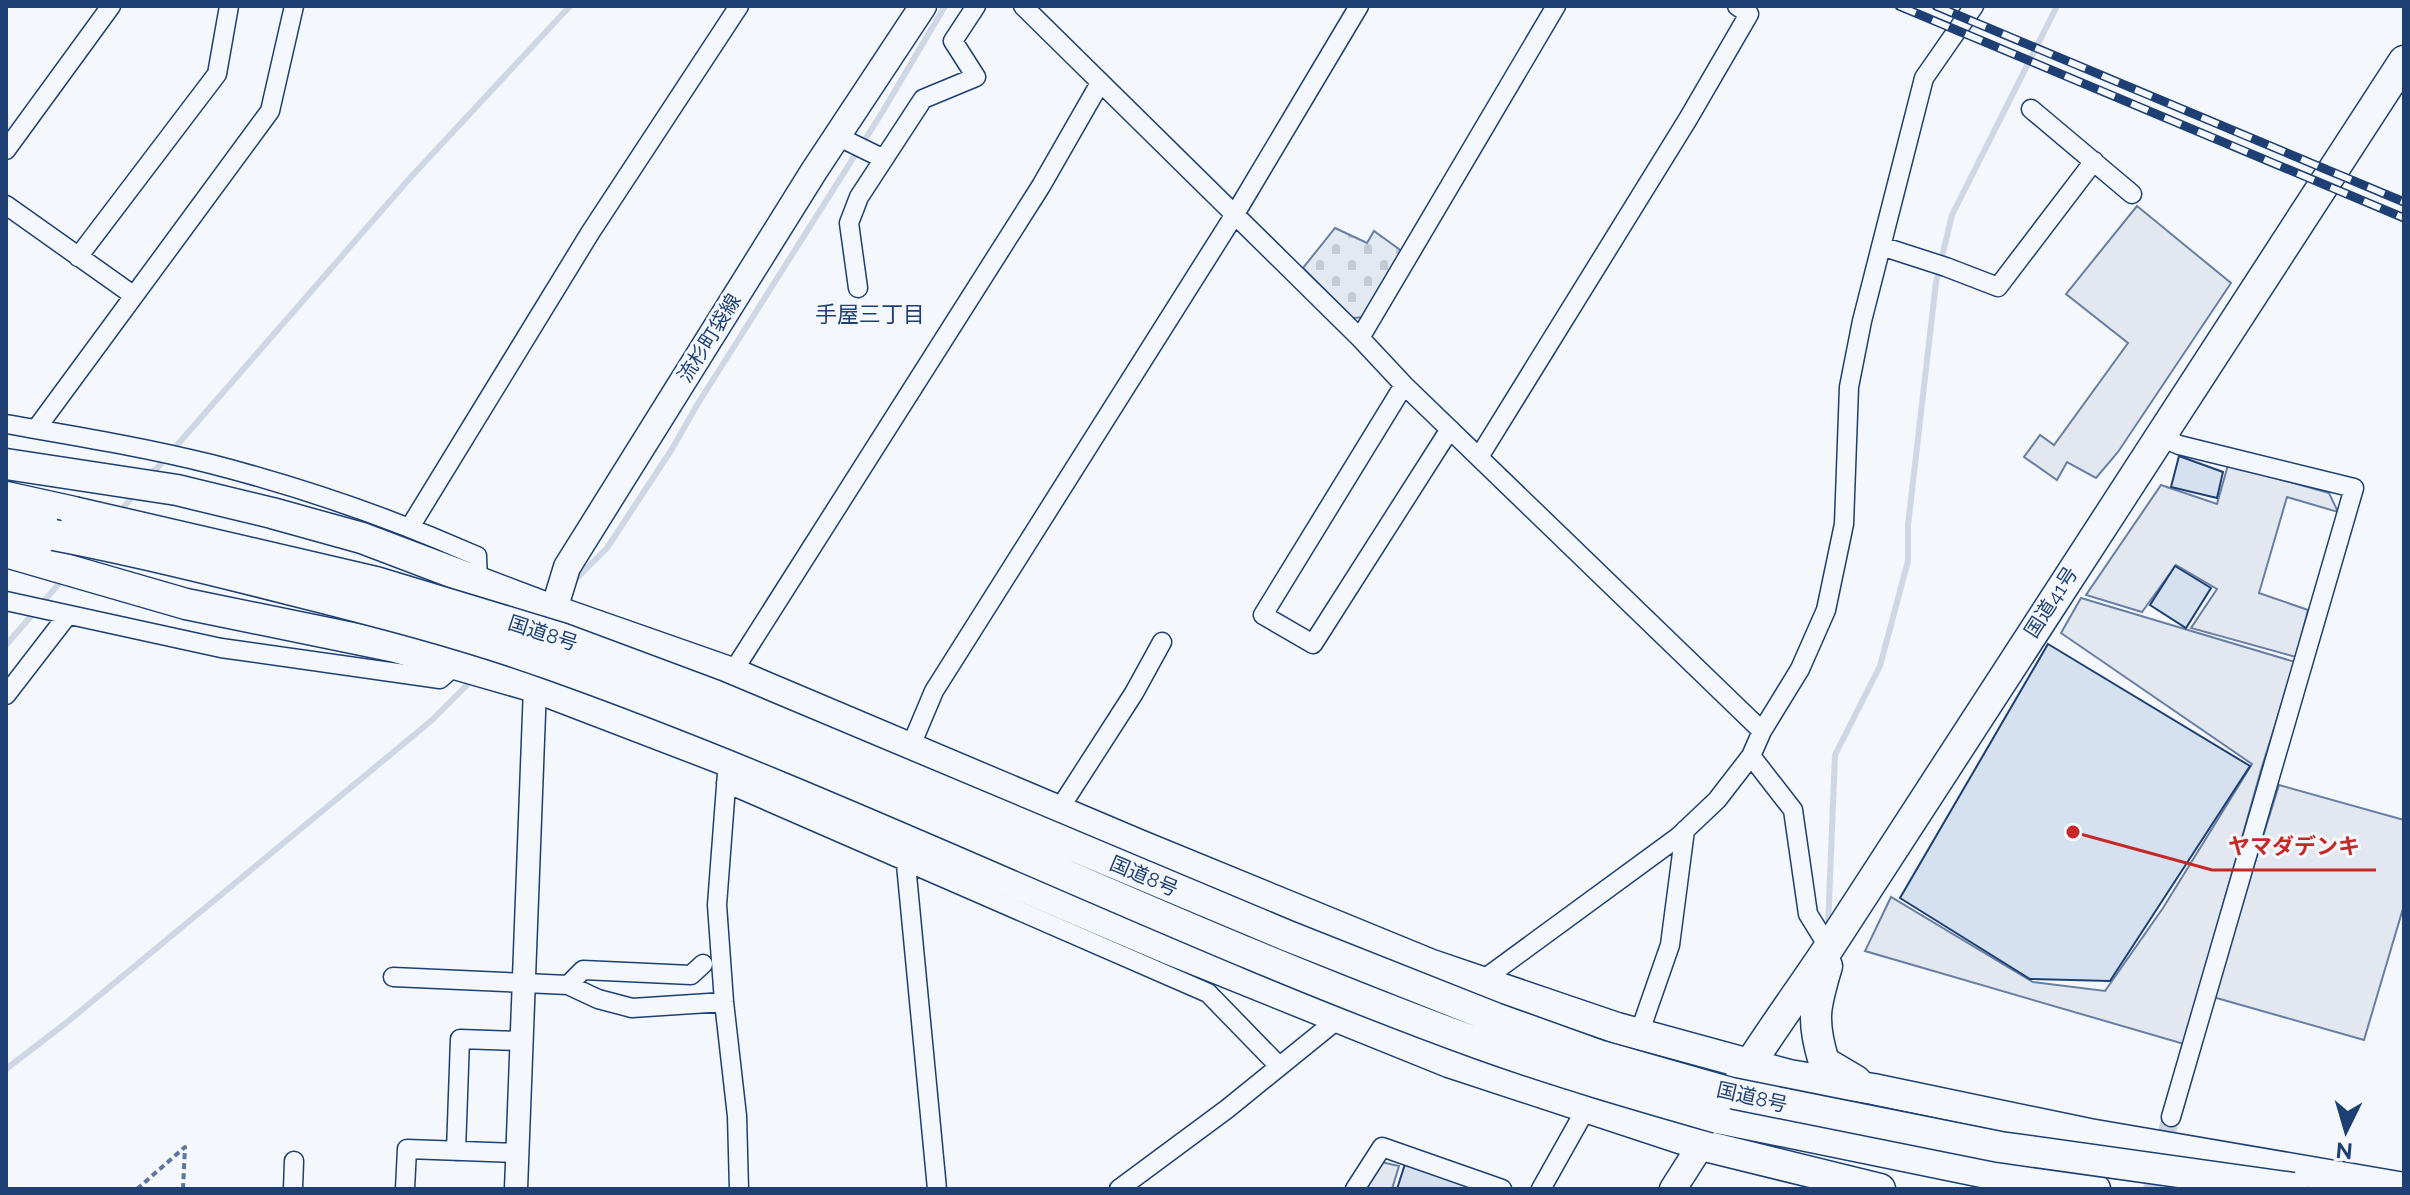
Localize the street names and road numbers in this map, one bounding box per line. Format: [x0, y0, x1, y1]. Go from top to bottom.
street label: 流杉町袋線 [672, 289, 746, 387]
street label: 国道41号 [2019, 562, 2083, 642]
street label: 国道8号 [505, 610, 581, 656]
street label: 国道8号 [1106, 851, 1182, 901]
street label: 国道8号 [1714, 1077, 1790, 1117]

